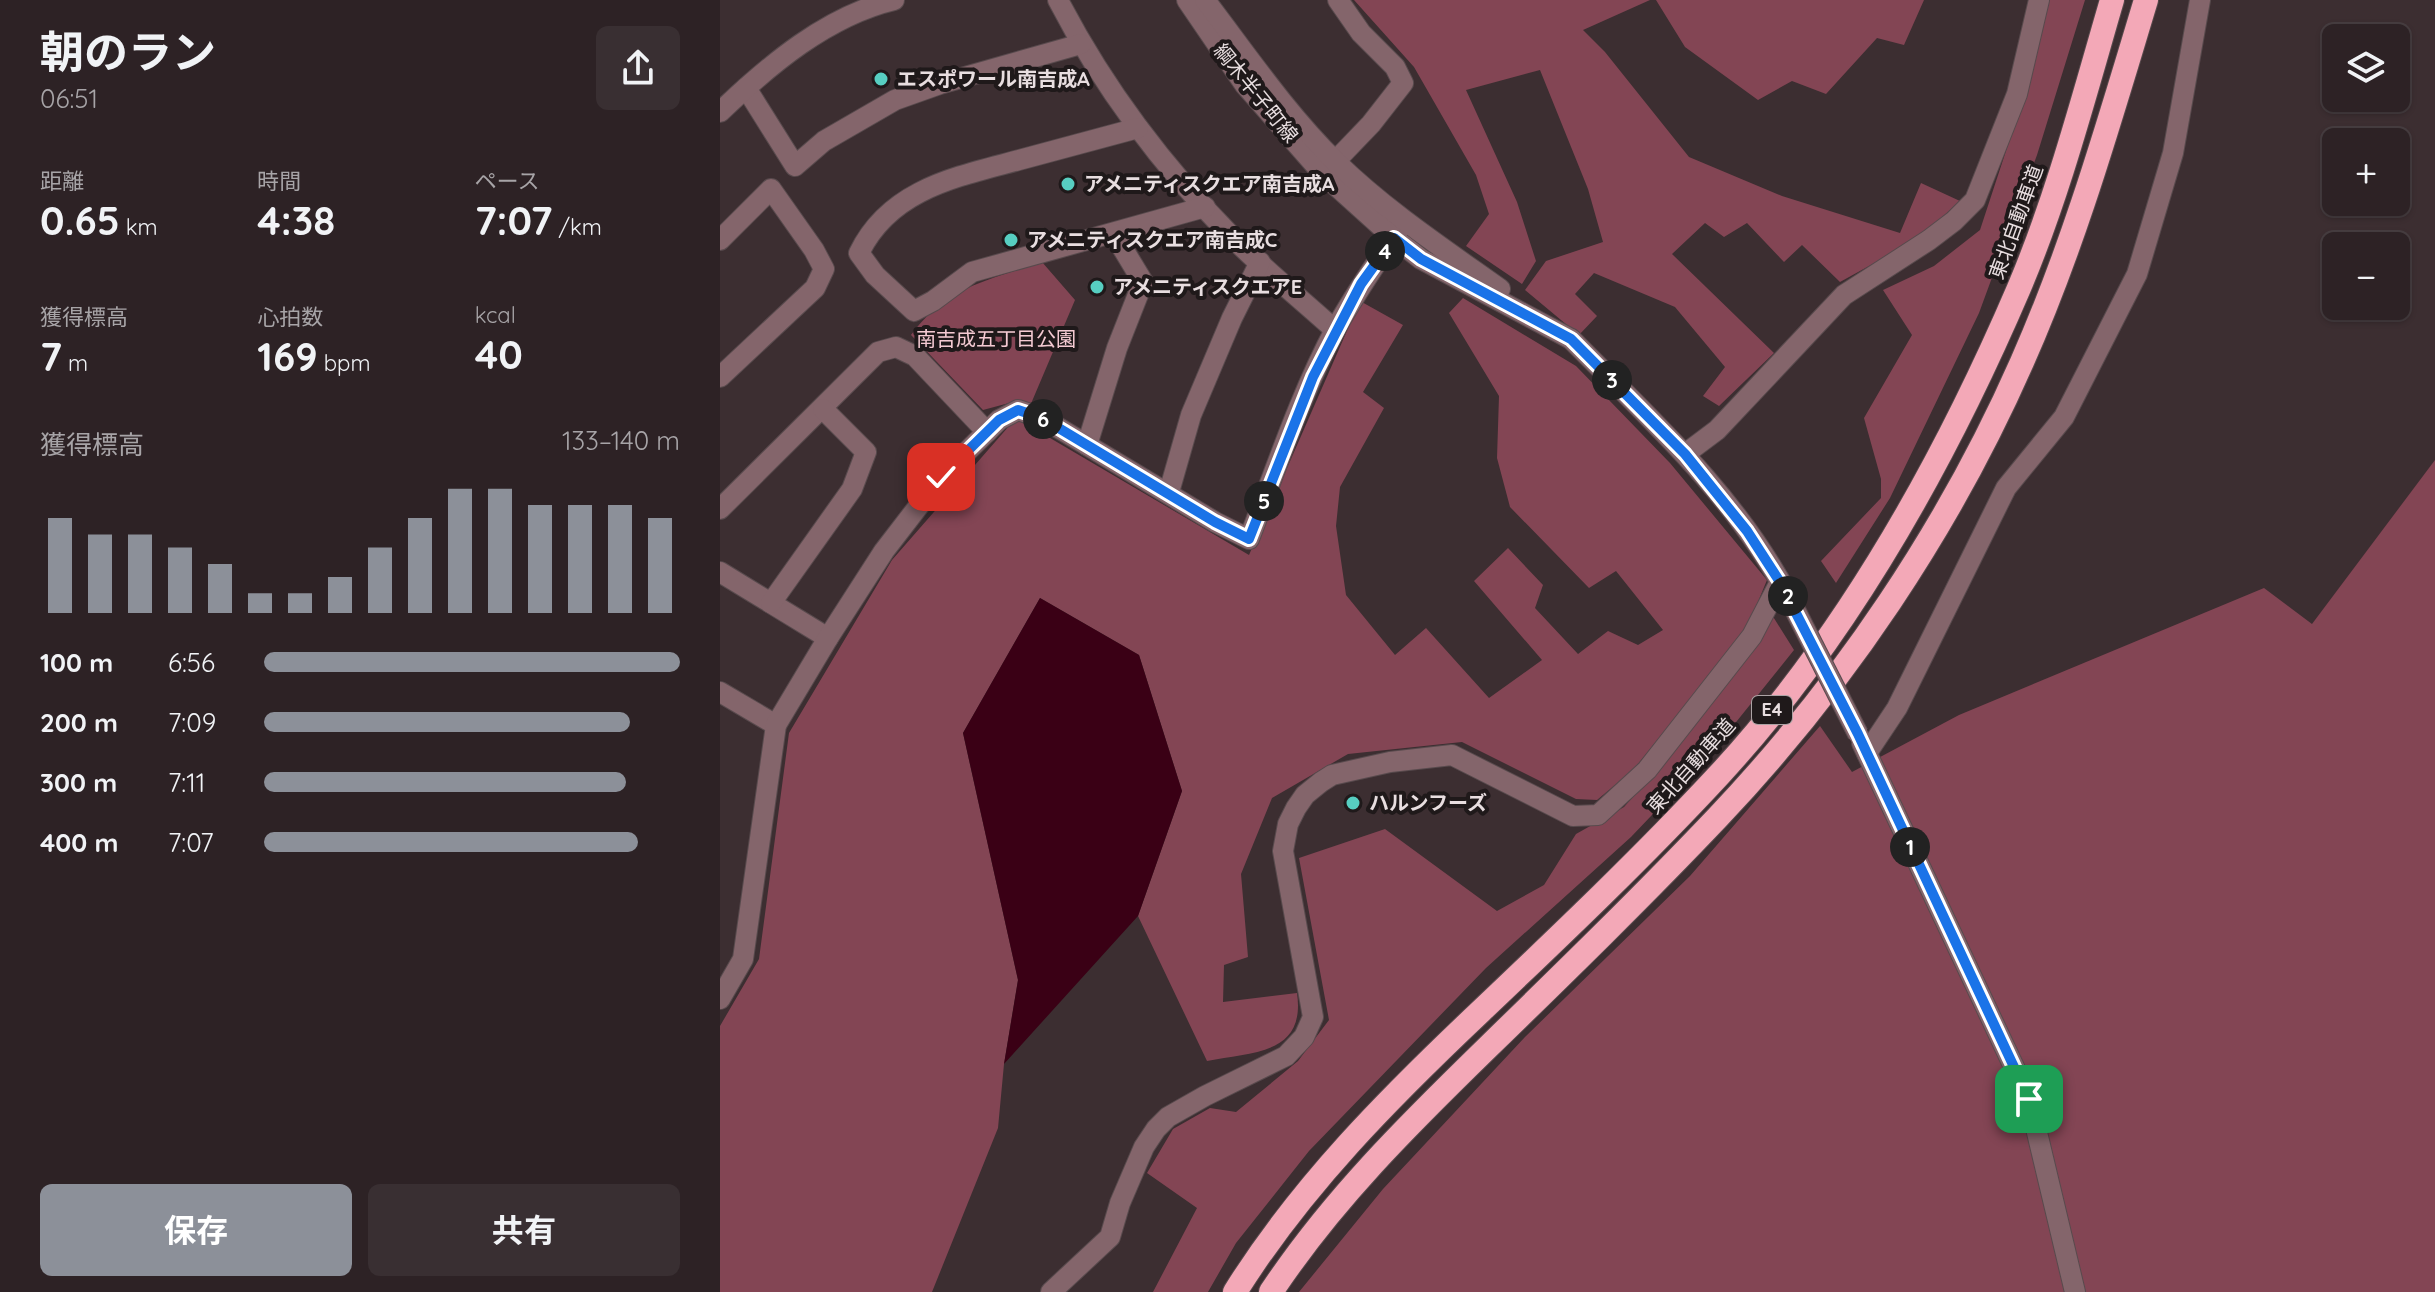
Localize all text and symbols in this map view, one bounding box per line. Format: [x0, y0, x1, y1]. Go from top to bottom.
text: 朝のラン [40, 24, 216, 79]
map controls [2322, 24, 2410, 320]
button: layers [2322, 24, 2410, 112]
button: share [596, 26, 680, 110]
street label: 綱木半子町線 [1209, 38, 1304, 147]
place label: エスポワール南吉成A [897, 66, 1090, 91]
marker: エスポワール南吉成A [872, 70, 890, 88]
text: 06:51 [40, 82, 98, 115]
button: + [2322, 128, 2410, 216]
street label: 東北自動車道 [1983, 161, 2048, 282]
text: 距離 [40, 167, 84, 195]
text: 時間 [257, 167, 301, 195]
text: ペース [475, 167, 540, 195]
place label: アメニティスクエア南吉成A [1084, 171, 1335, 196]
marker: アメニティスクエア南吉成A [1059, 175, 1077, 193]
text: 0.65 [40, 195, 120, 245]
text: 4:38 [257, 195, 335, 245]
text: 7:07 [475, 195, 552, 245]
text: km [120, 213, 158, 241]
text: /km [552, 213, 602, 241]
place label: アメニティスクエア南吉成C [1027, 227, 1278, 252]
marker: アメニティスクエア南吉成C [1002, 231, 1020, 249]
pin: 4 [1365, 231, 1405, 271]
button: − [2322, 232, 2410, 320]
text: 4 [1379, 237, 1391, 265]
place label: アメニティスクエアE [1113, 274, 1302, 299]
marker: アメニティスクエアE [1088, 278, 1106, 296]
text: kcal [475, 301, 516, 329]
text: 獲得標高 [40, 303, 128, 331]
text: 心拍数 [257, 303, 323, 331]
park label: 南吉成五丁目公園 [916, 326, 1076, 351]
text: 40 [475, 329, 523, 379]
text: 7 [40, 331, 62, 381]
text: 169 [257, 331, 318, 381]
text: m [62, 349, 88, 377]
text: bpm [318, 349, 370, 377]
pin: 3 [1592, 360, 1632, 400]
text: 3 [1606, 366, 1618, 394]
pin: 6 [1023, 399, 1063, 439]
text: 6 [1037, 405, 1049, 433]
text: 133–140 m [562, 424, 680, 457]
text: 獲得標高 [40, 428, 144, 461]
pin [907, 443, 975, 511]
icon: check [919, 455, 963, 499]
pin: 5 [1244, 481, 1284, 521]
text: 5 [1258, 487, 1270, 515]
pin: 2 [1768, 576, 1808, 616]
text: 2 [1782, 582, 1794, 610]
text: 100 m [40, 646, 113, 679]
text: 6:56 [168, 646, 215, 679]
road number: E4 [1752, 696, 1792, 724]
text: 200 m [40, 706, 118, 739]
text: 7:09 [168, 706, 216, 739]
street label: 東北自動車道 [1641, 713, 1740, 819]
text: 300 m [40, 766, 117, 799]
text: 7:11 [168, 766, 205, 799]
place label: ハルンフーズ [1369, 790, 1487, 815]
marker: ハルンフーズ [1344, 794, 1362, 812]
text: 400 m [40, 826, 118, 859]
text: 7:07 [168, 826, 214, 859]
pin: 1 [1890, 827, 1930, 867]
text: 1 [1906, 833, 1914, 861]
pin [1995, 1065, 2063, 1133]
icon: arrive [2007, 1077, 2051, 1121]
button: 保存 [40, 1184, 352, 1276]
button: 共有 [368, 1184, 680, 1276]

